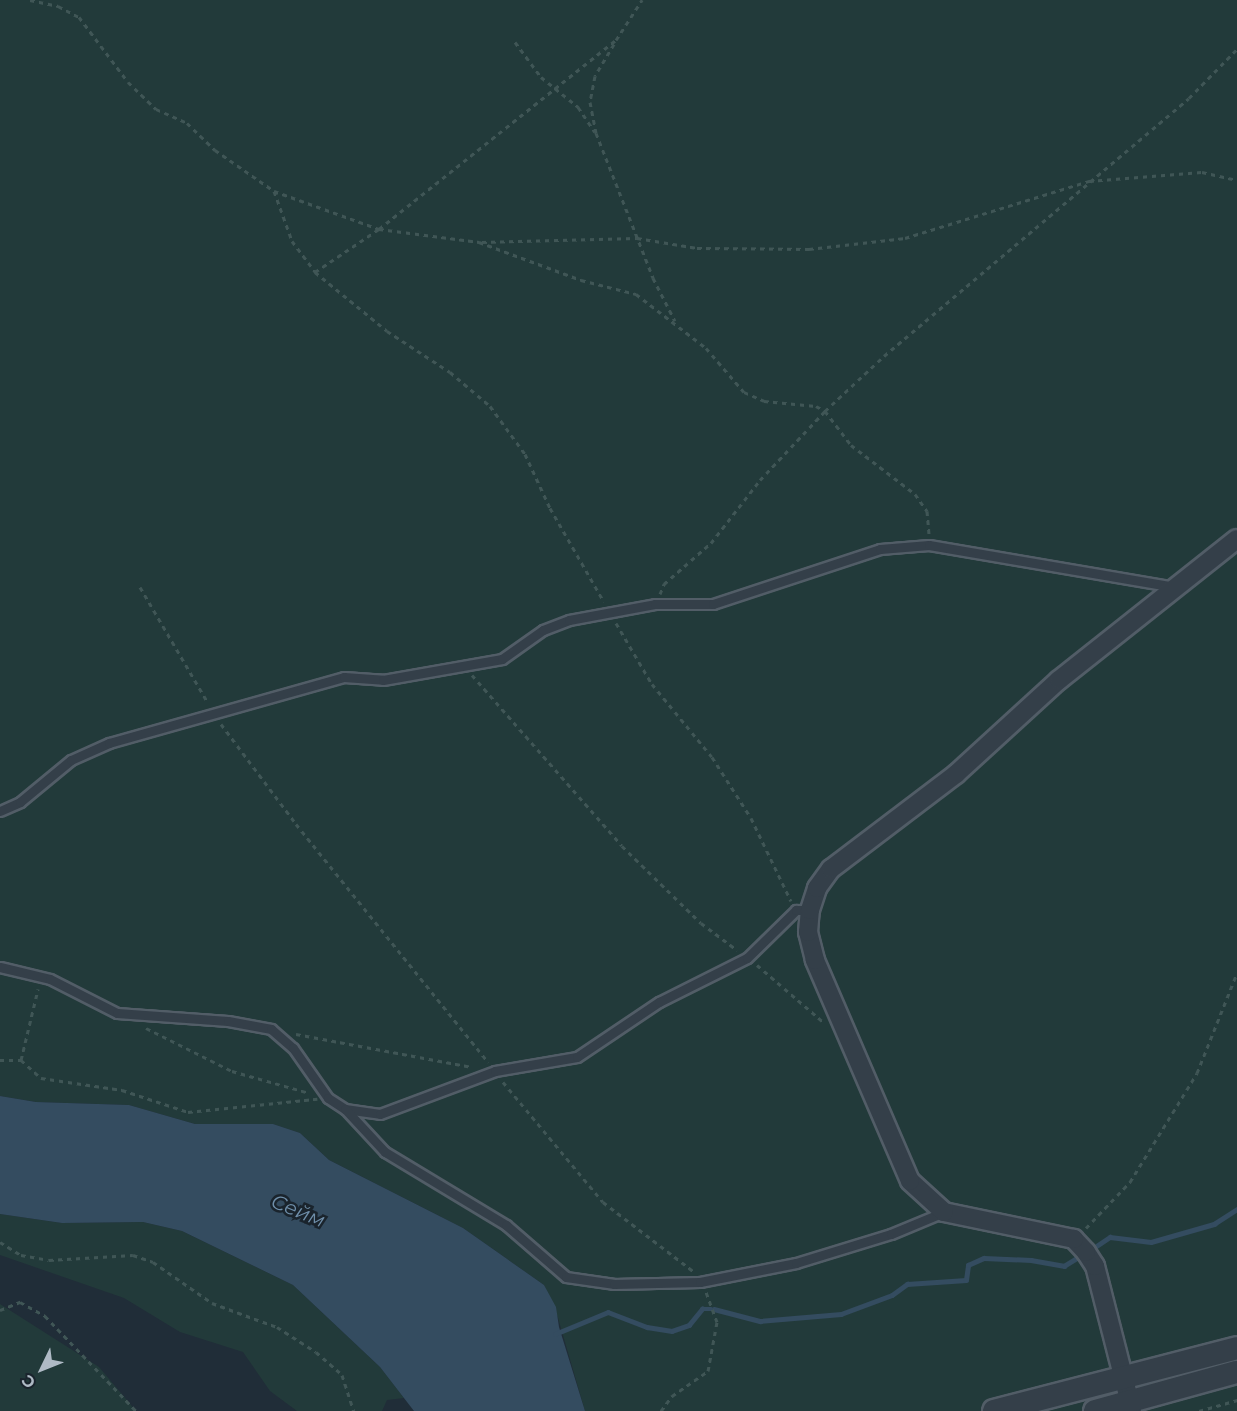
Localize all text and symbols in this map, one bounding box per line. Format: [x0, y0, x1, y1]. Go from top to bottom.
water label: Сейм [267, 1189, 329, 1233]
north arrow [12, 1339, 72, 1399]
text: С [18, 1371, 39, 1392]

